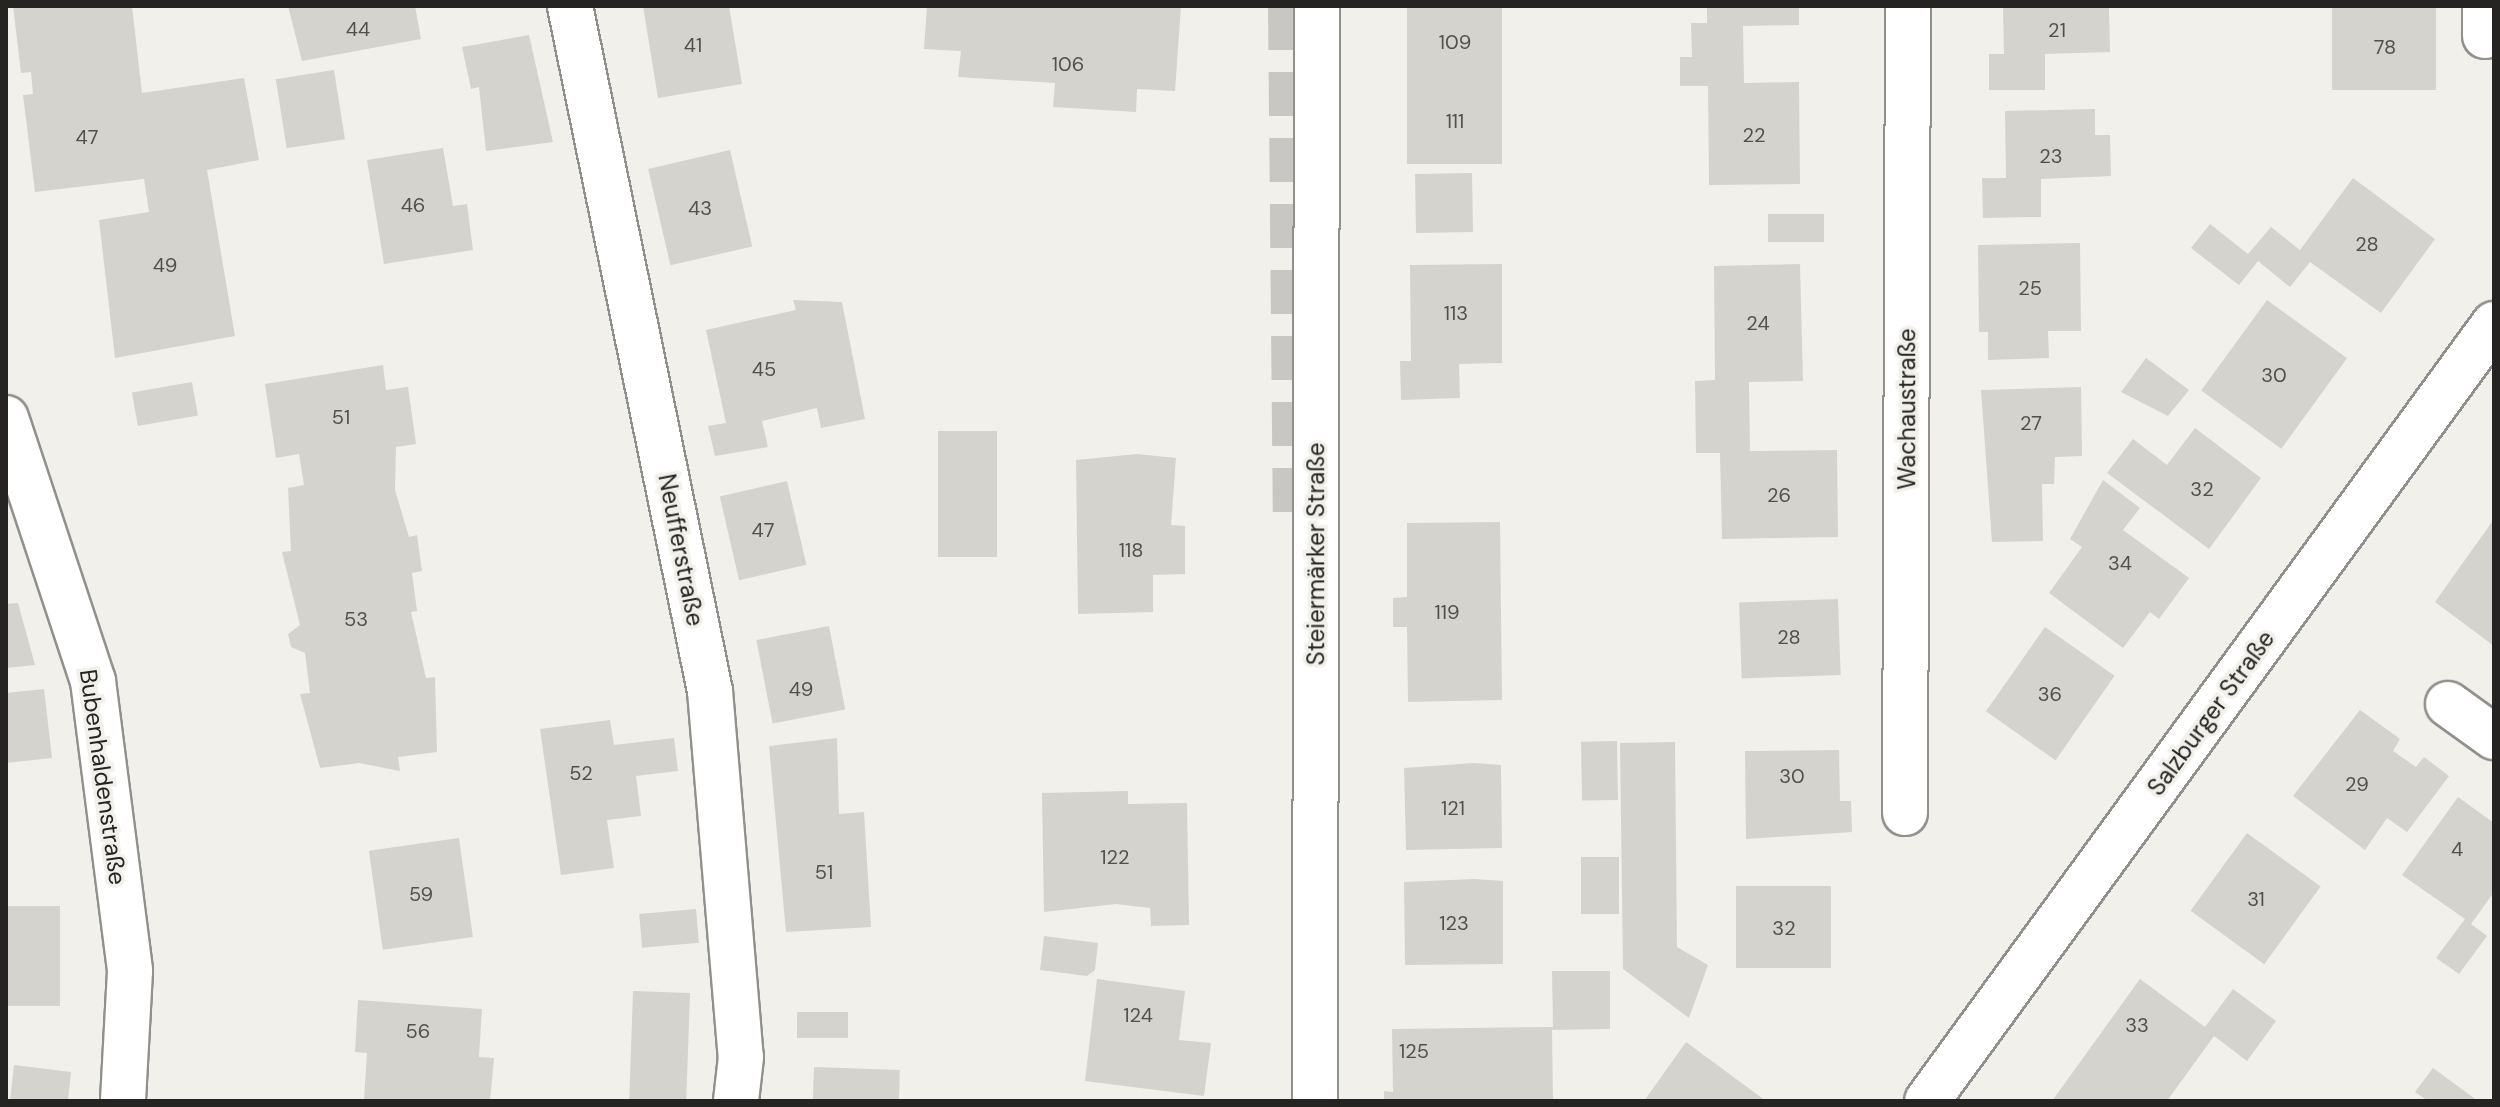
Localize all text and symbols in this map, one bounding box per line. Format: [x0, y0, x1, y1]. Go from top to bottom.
house number: 44 [346, 17, 370, 41]
house number: 21 [2048, 18, 2066, 42]
house number: 109 [1439, 30, 1471, 54]
house number: 41 [684, 33, 702, 57]
house number: 78 [2374, 35, 2396, 59]
house number: 106 [1052, 52, 1084, 76]
house number: 111 [1446, 109, 1464, 133]
house number: 22 [1742, 123, 1766, 147]
house number: 47 [76, 125, 98, 149]
house number: 23 [2039, 144, 2063, 168]
house number: 46 [401, 193, 425, 217]
house number: 43 [688, 196, 712, 220]
house number: 28 [2355, 232, 2379, 256]
house number: 49 [153, 253, 177, 277]
house number: 25 [2018, 276, 2042, 300]
house number: 113 [1444, 301, 1468, 325]
house number: 24 [1746, 311, 1770, 335]
street label: Wachaustraße [1893, 328, 1921, 490]
house number: 45 [752, 357, 776, 381]
house number: 30 [2261, 363, 2287, 387]
house number: 51 [332, 405, 350, 429]
house number: 27 [2020, 411, 2042, 435]
street label: Steiermärker Straße [1302, 443, 1330, 665]
street label: Neufferstraße [652, 471, 710, 629]
house number: 32 [2190, 477, 2214, 501]
house number: 26 [1767, 483, 1791, 507]
house number: 47 [752, 518, 774, 542]
house number: 118 [1119, 538, 1143, 562]
house number: 34 [2108, 551, 2132, 575]
house number: 119 [1434, 600, 1460, 624]
house number: 53 [344, 607, 368, 631]
house number: 28 [1777, 625, 1801, 649]
street label: Salzburger Straße [2141, 625, 2281, 801]
street label: Bubenhaldenstraße [74, 667, 132, 887]
house number: 49 [789, 677, 813, 701]
house number: 36 [2038, 682, 2062, 706]
house number: 52 [569, 761, 593, 785]
house number: 30 [1779, 764, 1805, 788]
house number: 29 [2345, 772, 2369, 796]
house number: 121 [1441, 796, 1465, 820]
house number: 4 [2451, 837, 2463, 861]
house number: 122 [1100, 845, 1130, 869]
house number: 51 [815, 860, 833, 884]
house number: 59 [409, 882, 433, 906]
house number: 31 [2247, 887, 2265, 911]
house number: 123 [1439, 911, 1469, 935]
house number: 32 [1772, 916, 1796, 940]
house number: 124 [1123, 1003, 1153, 1027]
house number: 33 [2125, 1013, 2149, 1037]
house number: 56 [406, 1019, 430, 1043]
house number: 125 [1399, 1039, 1429, 1063]

